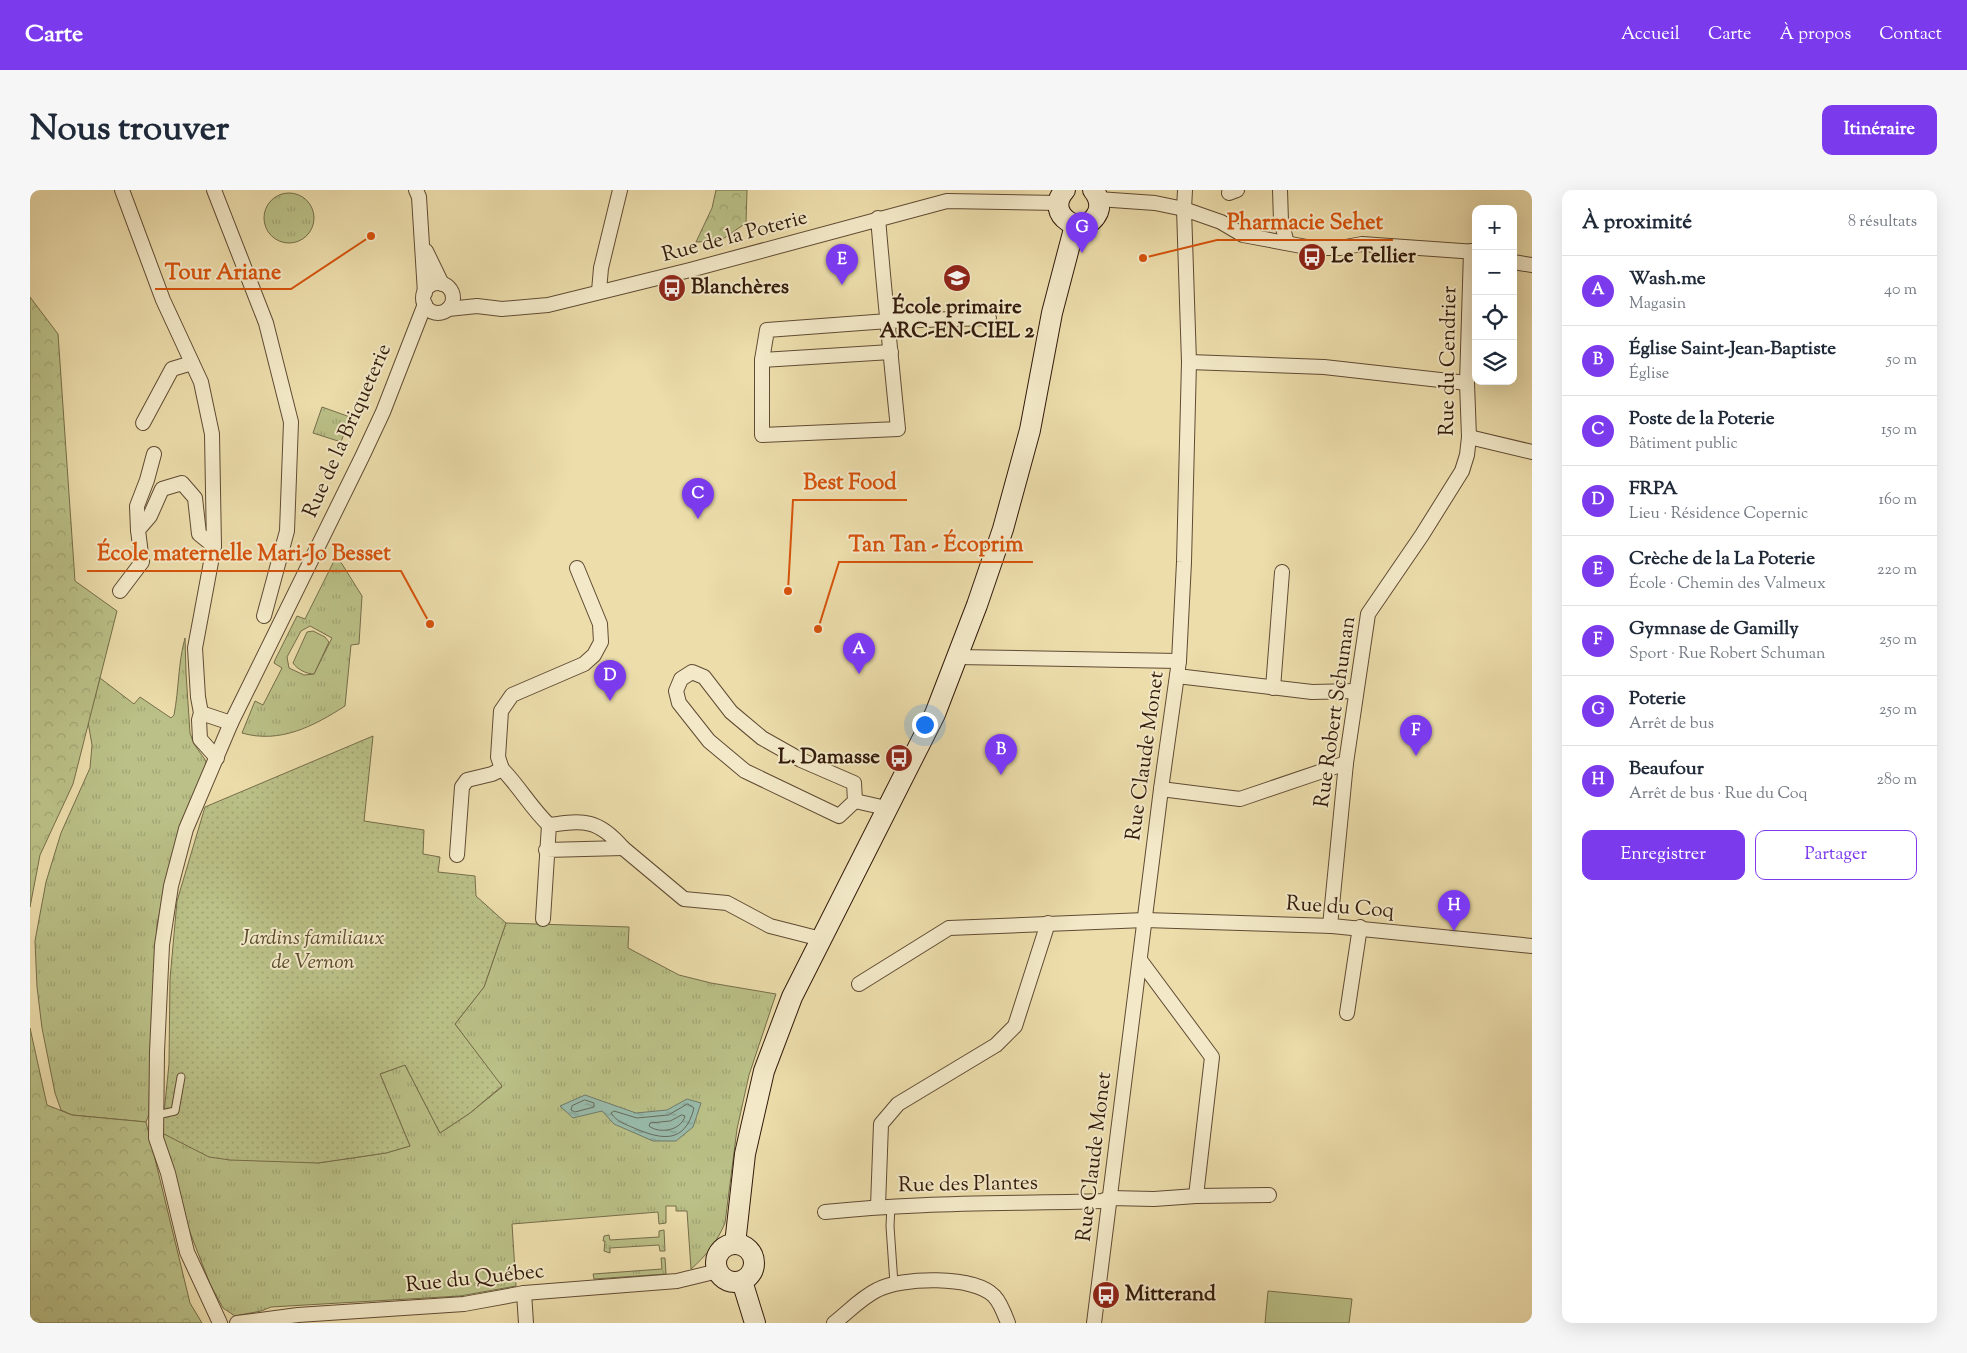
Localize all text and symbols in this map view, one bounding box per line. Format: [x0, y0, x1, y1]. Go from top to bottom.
text: Carte [25, 18, 83, 52]
text: Accueil [1621, 22, 1680, 48]
text: Carte [1708, 22, 1752, 48]
text: À propos [1780, 22, 1851, 48]
text: Contact [1879, 22, 1942, 48]
text: Nous trouver [30, 105, 229, 156]
button: Itinéraire [1822, 105, 1937, 155]
street label: Rue de la Poterie [659, 203, 811, 271]
callout: Pharmacie Sehet [1217, 203, 1393, 240]
map controls [1472, 205, 1517, 385]
button: + [1472, 205, 1517, 250]
text: Pharmacie Sehet [1227, 208, 1384, 240]
text: À proximité [1582, 208, 1692, 238]
text: 8 résultats [1848, 211, 1917, 234]
pin: G [1066, 212, 1098, 253]
bus stop icon: Le Tellier [1297, 242, 1327, 272]
place label: Le Tellier [1331, 242, 1416, 272]
pin: E [826, 244, 858, 285]
button: − [1472, 250, 1517, 295]
callout: Tour Ariane [155, 252, 291, 289]
text: Tour Ariane [165, 258, 281, 290]
school or university icon: École primaire ARC-EN-CIEL 2 [942, 263, 972, 293]
text: Wash.me [1629, 266, 1706, 293]
bus stop icon: Blanchères [657, 273, 687, 303]
place label: Blanchères [691, 273, 789, 303]
text: A [1592, 279, 1605, 302]
text: 40 m [1884, 279, 1917, 302]
street label: Rue du Cendrier [1433, 285, 1465, 436]
place label: École primaire ARC-EN-CIEL 2 [880, 293, 1035, 347]
text: Magasin [1629, 293, 1686, 316]
button: locate [1472, 295, 1517, 340]
text: Église Saint-Jean-Baptiste [1629, 336, 1836, 363]
street label: Rue de la Briqueterie [296, 339, 400, 523]
button: layers [1472, 340, 1517, 385]
text: B [1593, 349, 1603, 372]
text: 50 m [1886, 349, 1917, 372]
text: Église [1629, 363, 1669, 386]
text: Poste de la Poterie [1629, 406, 1775, 433]
text: C [1592, 419, 1604, 442]
text: 150 m [1881, 419, 1917, 442]
text: Bâtiment public [1629, 433, 1738, 456]
callout: Best Food [793, 463, 907, 500]
text: Best Food [803, 468, 897, 500]
text: FRPA [1629, 476, 1678, 503]
pin: C [682, 478, 714, 519]
text: D [1592, 489, 1604, 512]
text: 160 m [1879, 489, 1917, 512]
text: Lieu · Résidence Copernic [1629, 503, 1808, 526]
callout: Tan Tan - Écoprim [839, 525, 1033, 562]
text: Tan Tan - Écoprim [849, 529, 1024, 562]
callout: École maternelle Mari-Jo Besset [87, 534, 401, 571]
text: École maternelle Mari-Jo Besset [97, 538, 391, 571]
text: Crèche de la La Poterie [1629, 546, 1815, 573]
text: E [1593, 559, 1603, 582]
text: 220 m [1877, 559, 1917, 582]
text: École · Chemin des Valmeux [1629, 573, 1826, 596]
street label: Rue Robert Schuman [1308, 614, 1364, 810]
text: Gymnase de Gamilly [1629, 616, 1799, 643]
text: F [1594, 629, 1602, 652]
text: 250 m [1879, 629, 1917, 652]
pin: A [843, 633, 875, 674]
text: Sport · Rue Robert Schuman [1629, 643, 1826, 666]
pin: D [594, 660, 626, 701]
street label: Rue Claude Monet [1119, 669, 1173, 843]
text: Poterie [1629, 686, 1686, 713]
text: G [1591, 699, 1605, 722]
text: 250 m [1879, 699, 1917, 722]
your location [912, 712, 938, 738]
text: Arrêt de bus [1629, 713, 1714, 736]
pin: F [1400, 715, 1432, 756]
pin: B [985, 734, 1017, 775]
place label: L. Damasse [778, 743, 880, 773]
bus stop icon: L. Damasse [884, 743, 914, 773]
text: Beaufour [1629, 756, 1704, 783]
text: H [1592, 769, 1604, 792]
text: 280 m [1876, 769, 1917, 792]
text: Arrêt de bus · Rue du Coq [1629, 783, 1808, 806]
button: Enregistrer [1582, 830, 1745, 880]
button: Partager [1755, 830, 1917, 880]
street label: Rue du Coq [1285, 889, 1395, 927]
pin: H [1438, 890, 1470, 931]
park label: Jardins familiaux de Vernon [241, 924, 384, 978]
street label: Rue Claude Monet [1070, 1071, 1120, 1243]
street label: Rue des Plantes [898, 1169, 1038, 1201]
street label: Rue du Québec [404, 1257, 546, 1301]
bus stop icon: Mitterand [1091, 1280, 1121, 1310]
place label: Mitterand [1125, 1280, 1216, 1310]

